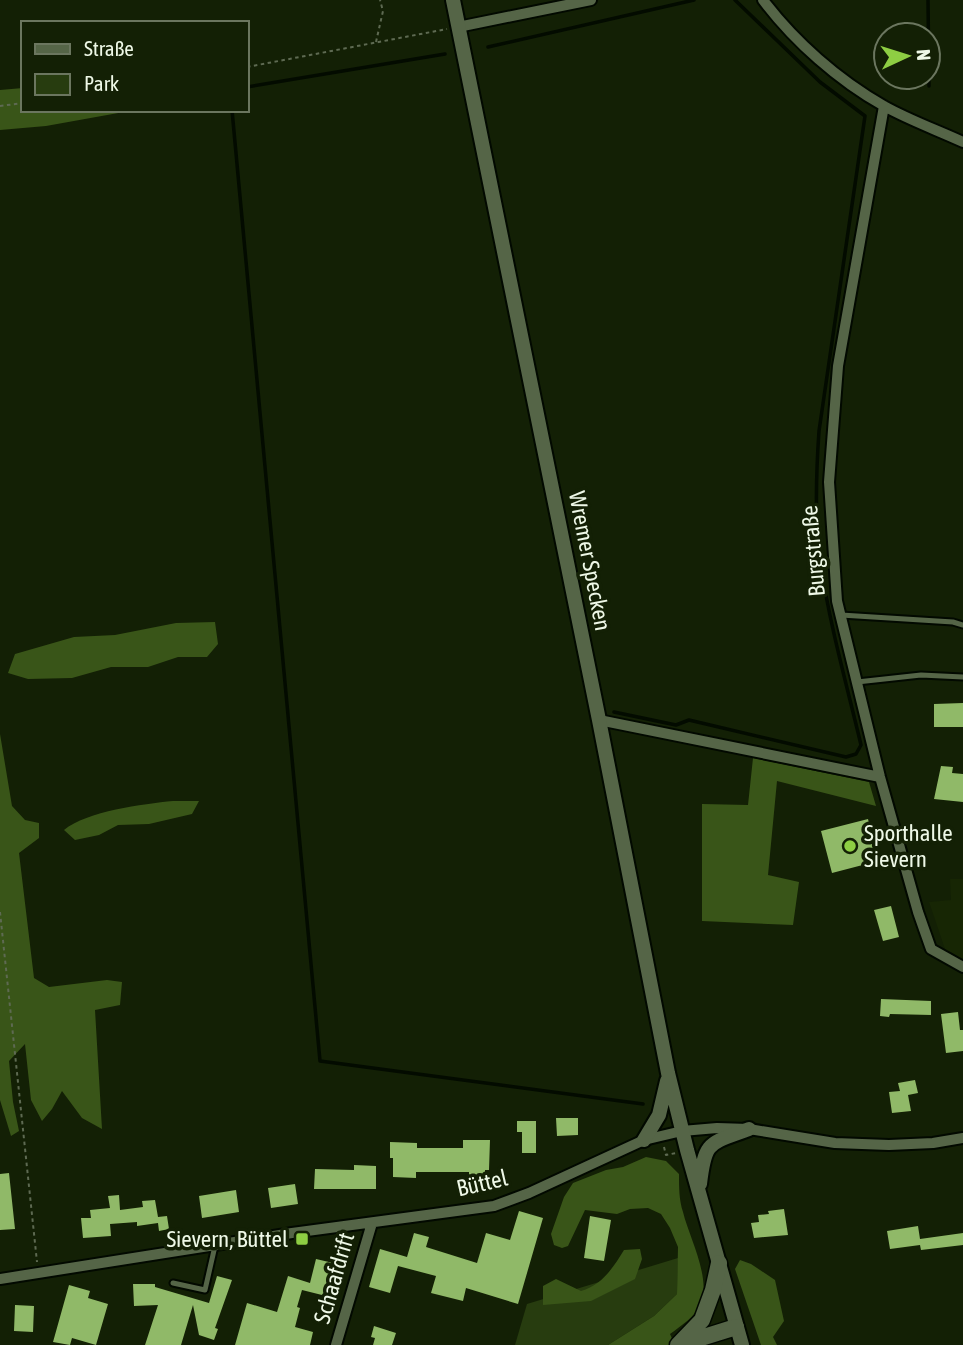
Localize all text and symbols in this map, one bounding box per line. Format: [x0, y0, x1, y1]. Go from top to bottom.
legend [21, 21, 248, 112]
north arrow [872, 21, 942, 91]
text: Straße [84, 36, 134, 60]
text: N [913, 48, 935, 61]
text: Park [84, 71, 119, 95]
street label: Wremer Specken [564, 489, 616, 633]
street label: Burgstraße [796, 505, 830, 597]
place label: Sporthalle Sievern [864, 820, 953, 872]
marker: Sporthalle Sievern [842, 838, 858, 854]
street label: Büttel [454, 1165, 510, 1201]
place label: Sievern, Büttel [166, 1226, 288, 1252]
street label: Schaafdrift [309, 1230, 359, 1326]
marker: Sievern, Büttel [294, 1231, 310, 1247]

